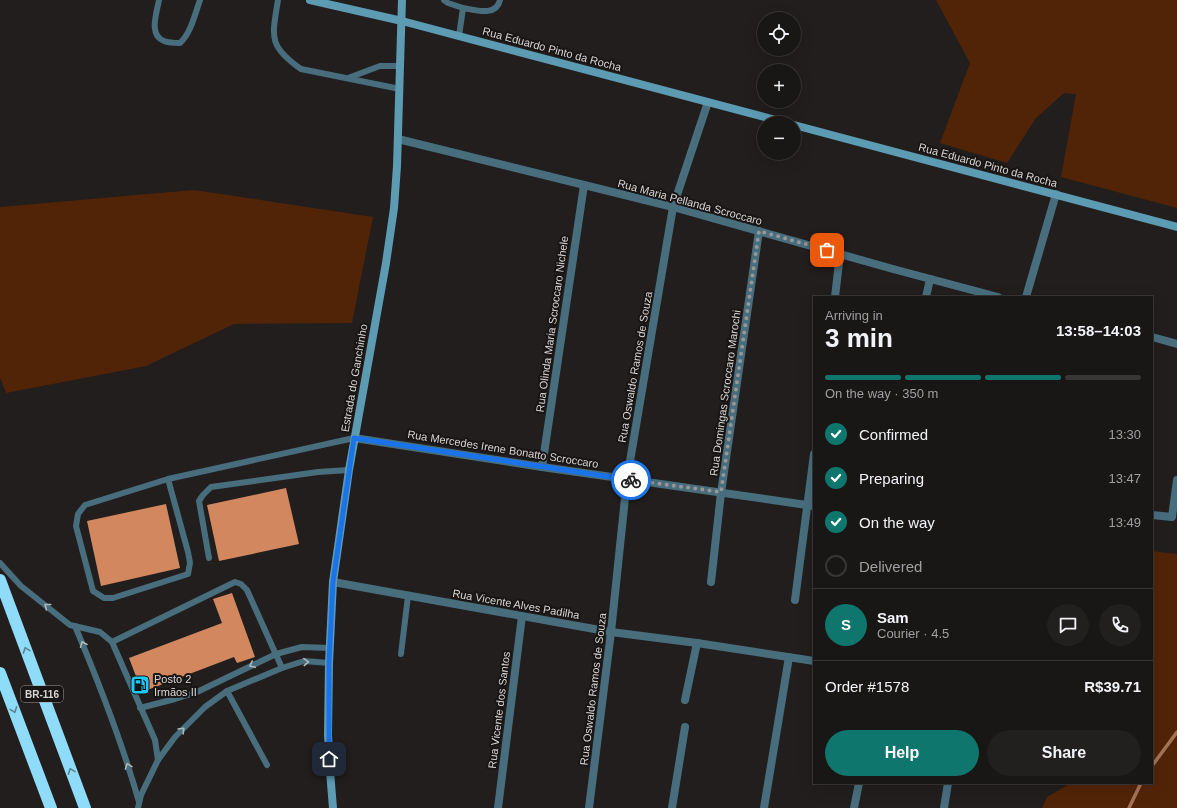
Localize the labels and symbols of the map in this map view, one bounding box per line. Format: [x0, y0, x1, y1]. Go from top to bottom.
street label: Rua Eduardo Pinto da Rocha [481, 25, 624, 74]
street label: Rua Eduardo Pinto da Rocha [917, 141, 1060, 190]
street label: Rua Maria Pellanda Scroccaro [616, 177, 764, 227]
pin [810, 233, 844, 267]
street label: Rua Olinda Maria Scroccaro Nichele [534, 235, 570, 413]
street label: Rua Oswaldo Ramos de Souza [616, 290, 654, 444]
street label: Rua Domingas Scroccaro Marochi [707, 309, 743, 477]
street label: Estrada do Ganchinho [339, 323, 369, 433]
street label: Rua Mercedes Irene Bonatto Scroccaro [407, 428, 599, 470]
courier [611, 460, 651, 500]
street label: Rua Vicente Alves Padilha [452, 587, 581, 621]
one-way arrow [44, 604, 51, 611]
street label: Rua Oswaldo Ramos de Souza [578, 611, 608, 766]
one-way arrow [80, 641, 88, 649]
one-way arrow [22, 646, 30, 653]
street label: Rua Vicente dos Santos [486, 650, 512, 769]
one-way arrow [303, 658, 309, 666]
one-way arrow [249, 660, 257, 668]
place label: Posto 2 Irmãos II [154, 673, 197, 698]
fuel station icon: Posto 2 Irmãos II [129, 674, 151, 696]
road number: BR-116 [21, 686, 63, 702]
one-way arrow [9, 706, 17, 713]
one-way arrow [177, 727, 185, 735]
pin [312, 742, 346, 776]
one-way arrow [125, 763, 133, 770]
one-way arrow [68, 768, 76, 775]

